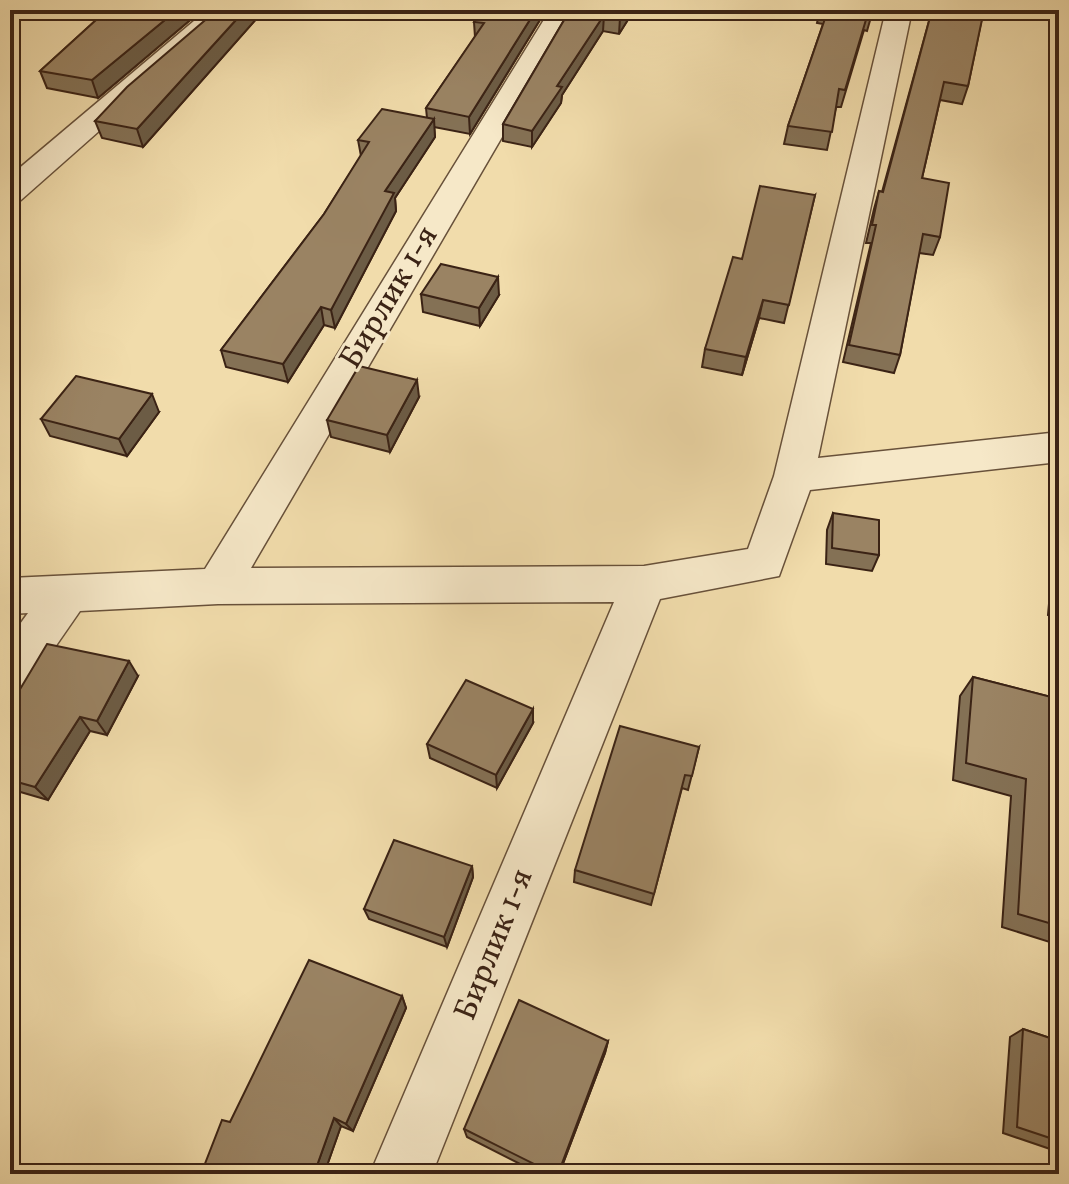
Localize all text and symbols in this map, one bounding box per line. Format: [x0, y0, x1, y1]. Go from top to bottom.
street label: Бирлик 1-я [330, 218, 450, 378]
street label: Бирлик 1-я [445, 863, 545, 1027]

